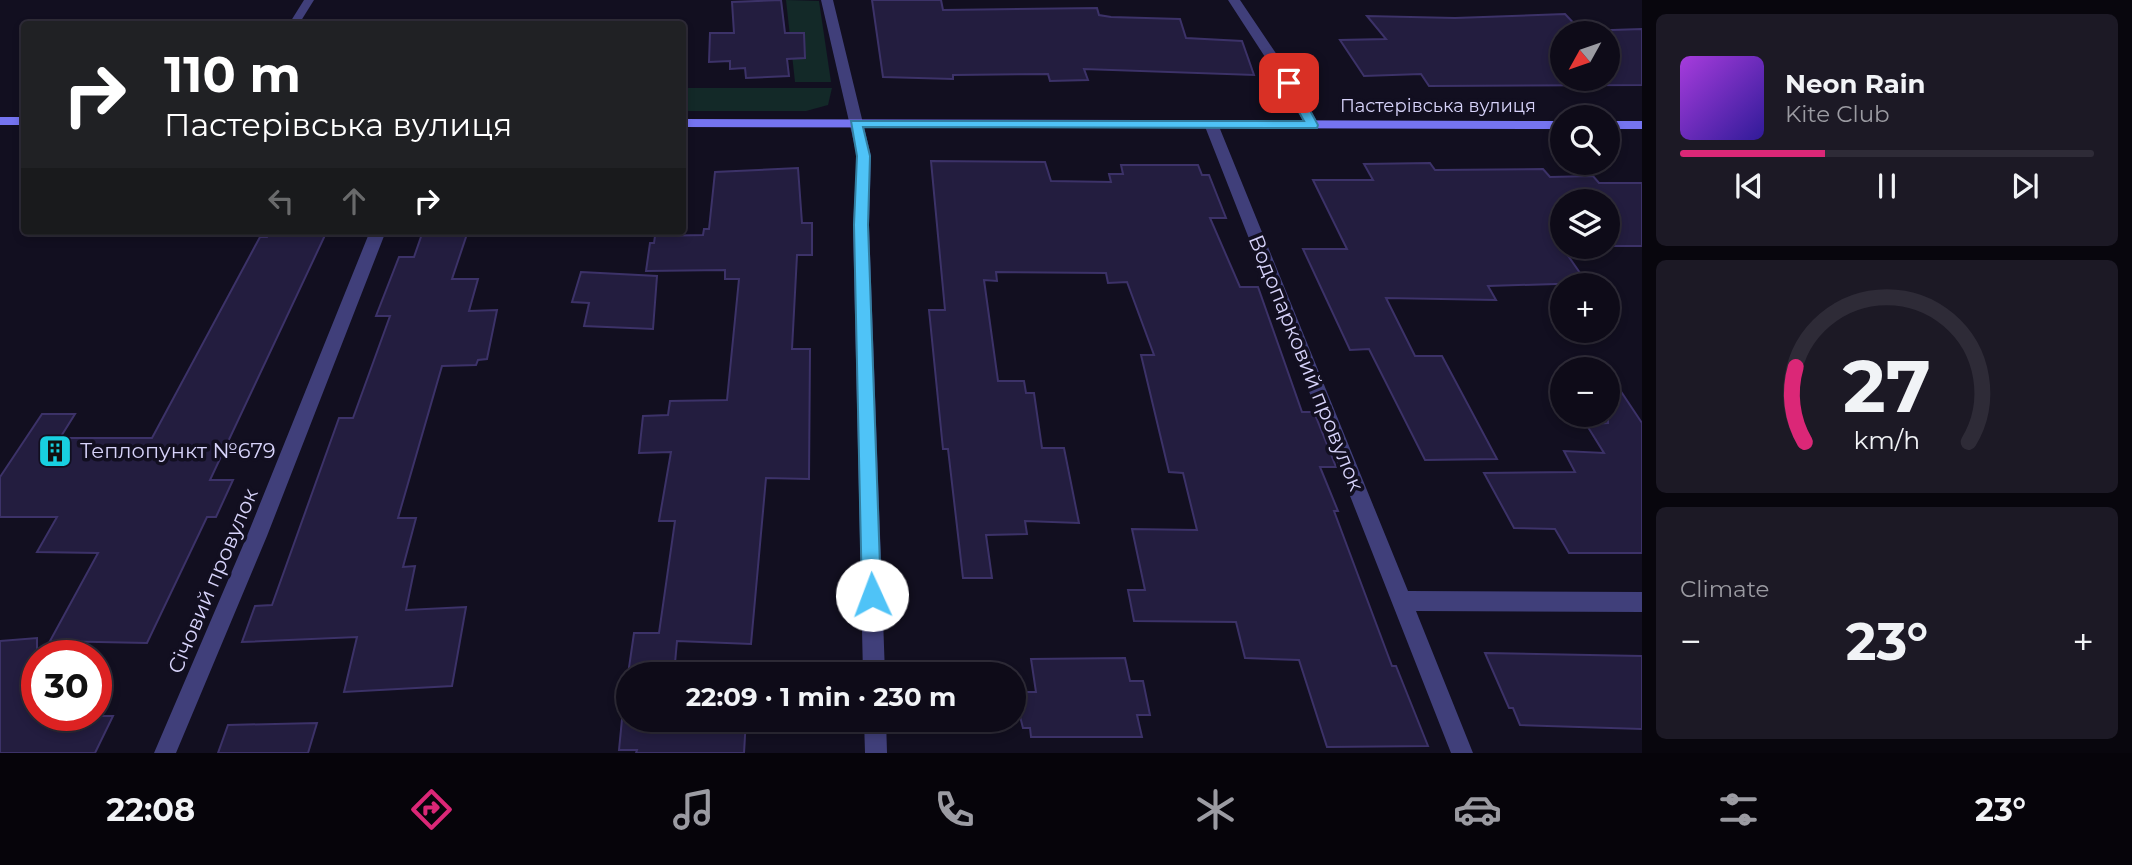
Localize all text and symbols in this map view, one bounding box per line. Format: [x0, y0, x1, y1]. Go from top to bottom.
north arrow [1550, 21, 1620, 91]
map controls [1550, 21, 1620, 427]
text: 110 m [164, 45, 301, 104]
icon: right [49, 49, 140, 140]
pin [1259, 53, 1319, 113]
icon: arrive [1270, 64, 1308, 102]
text: Neon Rain [1785, 68, 1926, 100]
street label: Пастерівська вулиця [1340, 95, 1536, 117]
text: Kite Club [1785, 100, 1890, 128]
text: Пастерівська вулиця [164, 105, 513, 144]
button: search [1550, 105, 1620, 175]
icon: previous [1730, 167, 1768, 205]
icon: pause [1868, 167, 1906, 205]
icon: next [2006, 167, 2044, 205]
icon: left [262, 182, 300, 220]
icon: ahead [335, 182, 373, 220]
icon: right [408, 182, 446, 220]
button: layers [1550, 189, 1620, 259]
street label: Водопарковий провулок [1244, 231, 1369, 495]
button: + [1550, 273, 1620, 343]
text: 27 [1843, 343, 1931, 431]
button: − [1550, 357, 1620, 427]
text: km/h [1854, 425, 1920, 455]
building icon: Теплопункт №679 [36, 432, 74, 470]
place label: Теплопункт №679 [80, 438, 276, 463]
street label: Січовий провулок [162, 485, 263, 677]
position arrow [835, 558, 909, 632]
text: Climate [1680, 575, 1769, 603]
text: 23° [1846, 610, 1928, 673]
text: − [1680, 618, 1702, 665]
text: + [2072, 618, 2094, 665]
speed limit sign: 30 [21, 640, 112, 731]
text: 22:09 · 1 min · 230 m [686, 681, 956, 713]
icon: directions [407, 785, 456, 834]
icon: music [669, 785, 718, 834]
icon: phone [930, 785, 979, 834]
icon: climate [1191, 785, 1240, 834]
icon: car [1453, 785, 1502, 834]
icon: filters [1714, 785, 1763, 834]
text: 22:08 [106, 790, 195, 829]
text: 23° [1975, 790, 2026, 829]

